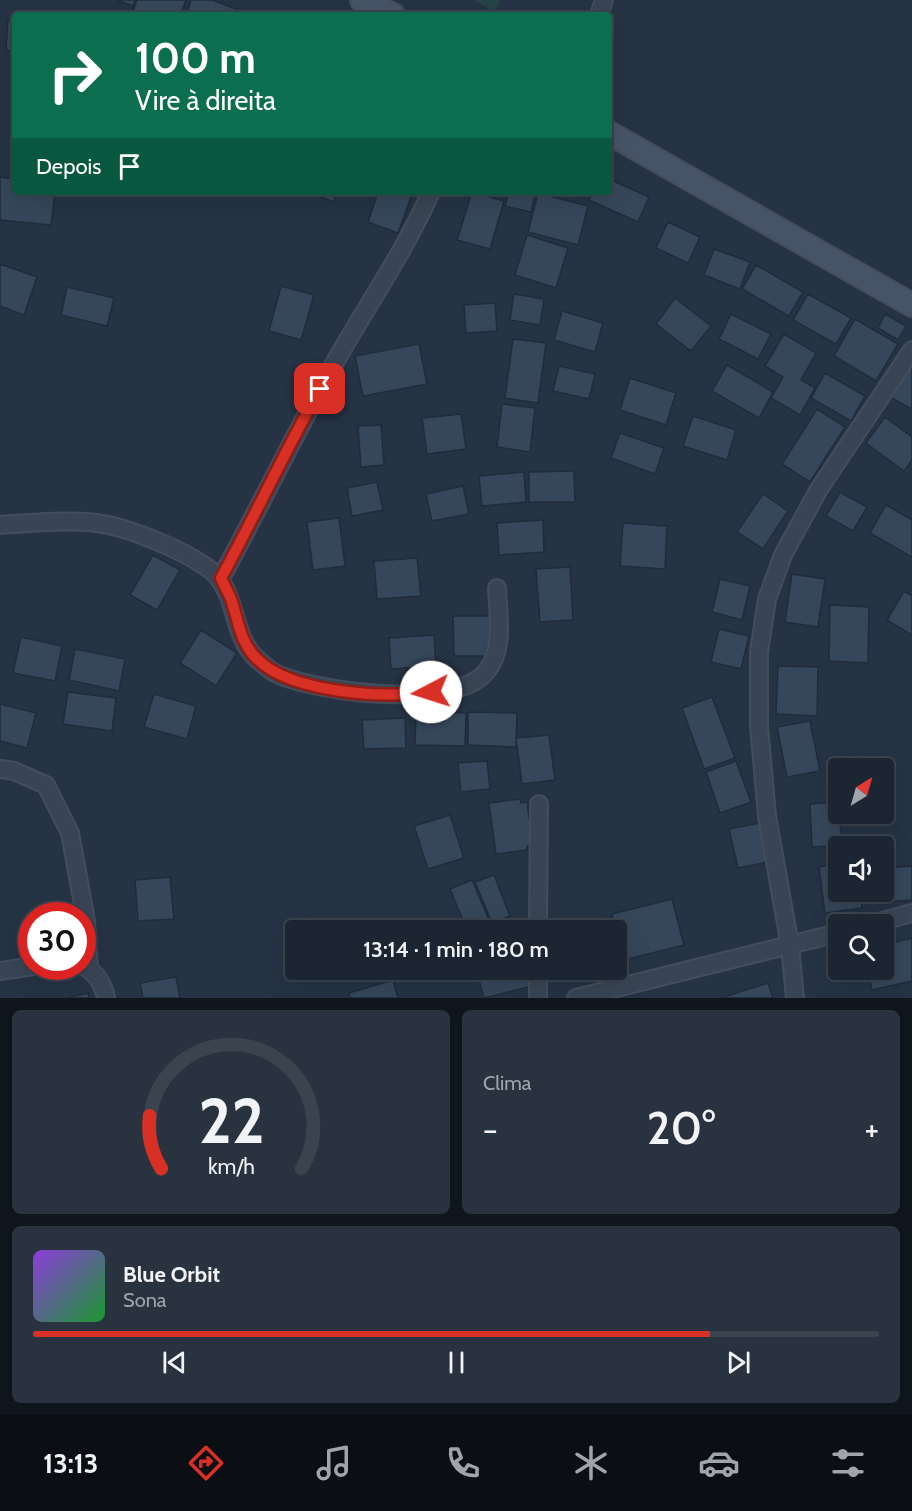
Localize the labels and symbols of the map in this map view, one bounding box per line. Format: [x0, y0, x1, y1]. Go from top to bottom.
pin [294, 363, 345, 414]
position arrow [399, 660, 463, 724]
north arrow [828, 758, 894, 824]
speed limit sign: 30 [18, 902, 96, 980]

